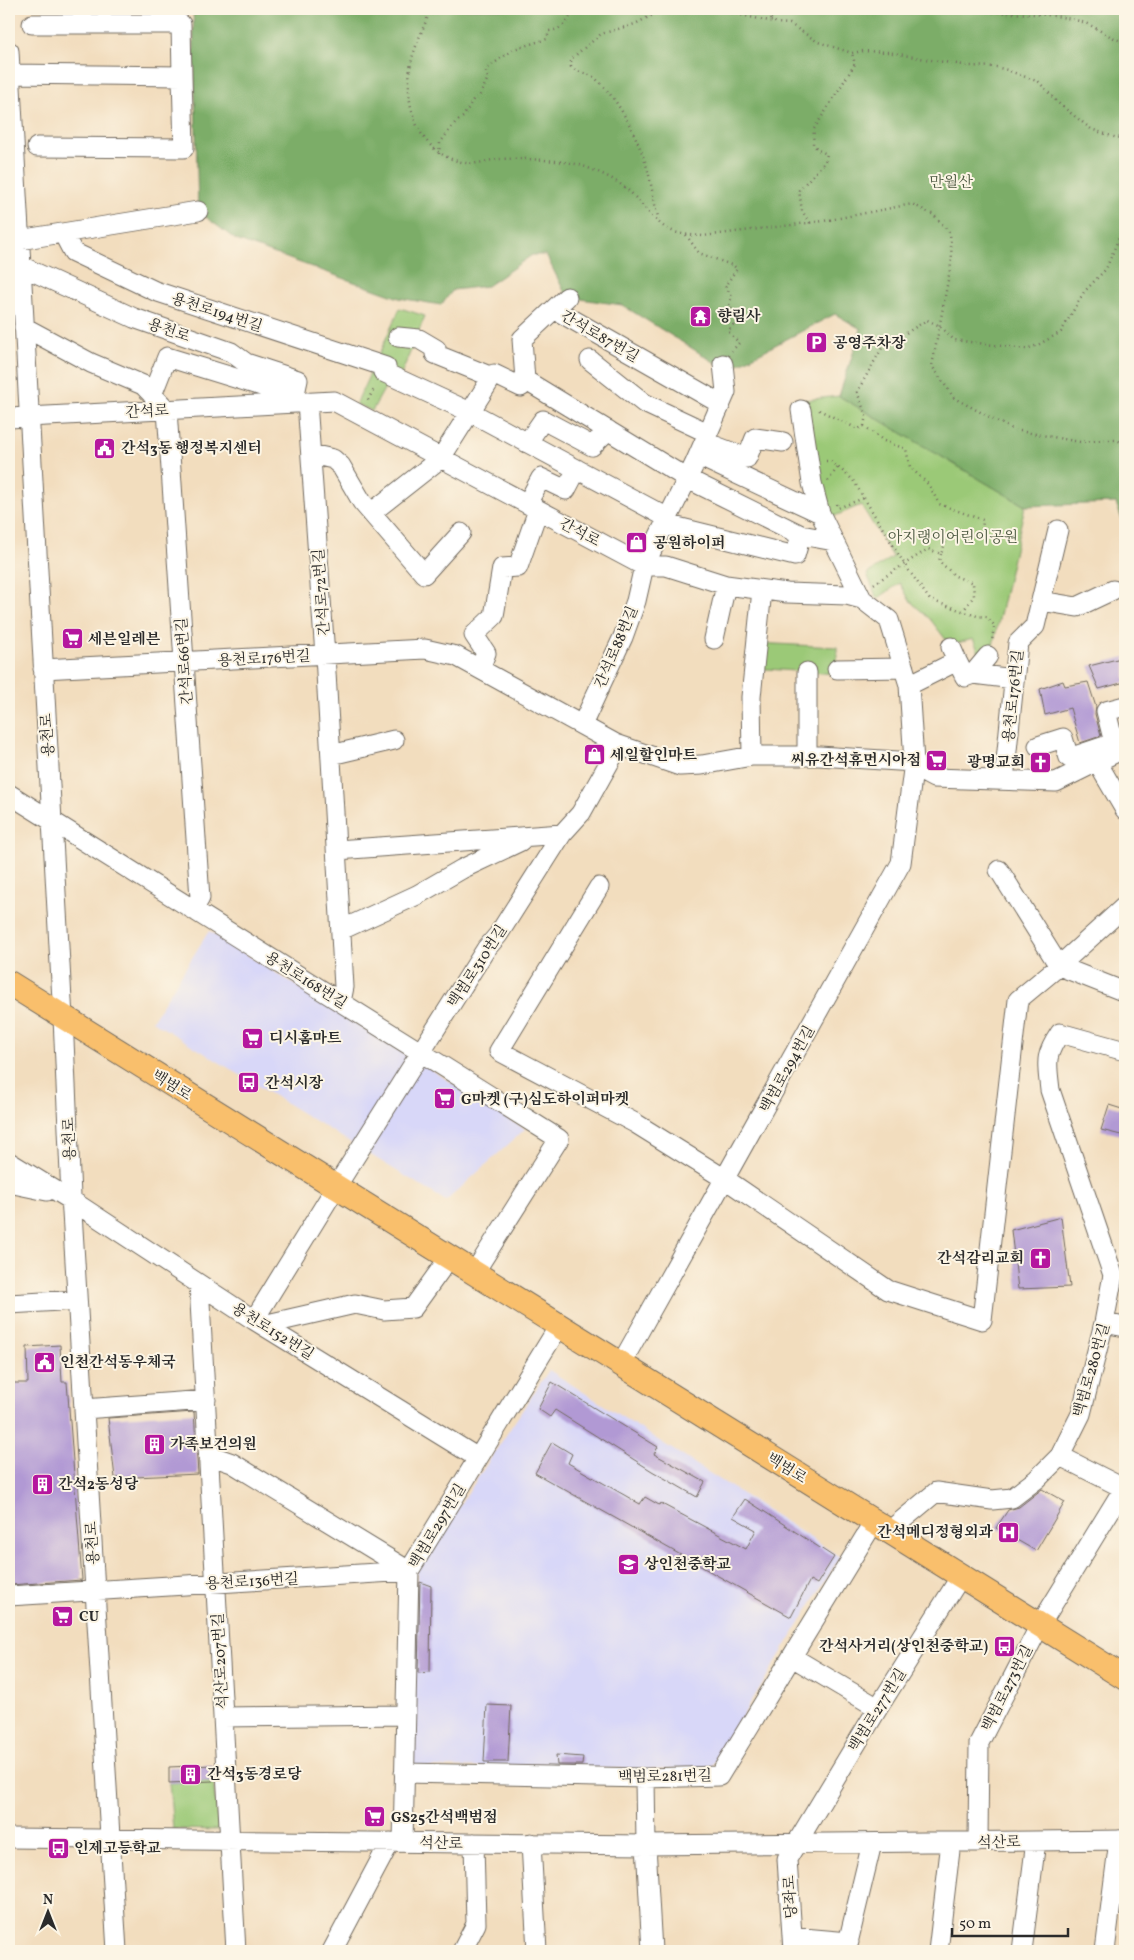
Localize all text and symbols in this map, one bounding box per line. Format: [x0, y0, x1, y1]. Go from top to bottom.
park label: 만월산 [929, 173, 973, 194]
street label: 용천로194번길 [169, 289, 265, 335]
temple icon: 향림사 [689, 304, 713, 328]
street label: 간석로87번길 [556, 306, 642, 368]
place label: 향림사 [717, 307, 761, 328]
street label: 용천로 [146, 314, 192, 346]
parking icon: 공영주차장 [805, 331, 829, 355]
place label: 공영주차장 [833, 334, 906, 355]
street label: 간석로 [125, 401, 170, 424]
public building icon: 간석3동 행정복지센터 [93, 436, 117, 460]
place label: 간석3동 행정복지센터 [121, 439, 262, 460]
street label: 간석로 [555, 514, 604, 553]
park label: 아지랭이어린이공원 [888, 528, 1018, 549]
shop icon: 공원하이퍼 [625, 531, 649, 555]
place label: 공원하이퍼 [653, 534, 725, 555]
street label: 간석로72번길 [309, 548, 336, 636]
street label: 간석로88번길 [591, 603, 644, 692]
street label: 간석로66번길 [172, 616, 199, 705]
supermarket icon: 세븐일레븐 [60, 627, 84, 651]
place label: 세븐일레븐 [88, 630, 161, 651]
street label: 용천로176번길 [217, 647, 311, 672]
street label: 용천로176번길 [999, 649, 1030, 744]
street label: 용천로 [37, 712, 60, 757]
shop icon: 세일할인마트 [582, 743, 606, 767]
place label: 세일할인마트 [610, 746, 697, 767]
supermarket icon: 씨유간석휴먼시아점 [925, 748, 949, 772]
church icon: 광명교회 [1029, 750, 1053, 774]
place label: 씨유간석휴먼시아점 [791, 751, 921, 772]
place label: 광명교회 [967, 753, 1025, 774]
street label: 백범로310번길 [444, 921, 513, 1012]
street label: 용천로168번길 [260, 948, 350, 1015]
street label: 백범로294번길 [756, 1022, 821, 1117]
supermarket icon: 디시홈마트 [241, 1026, 265, 1050]
place label: 디시홈마트 [269, 1029, 342, 1050]
street label: 백범로 [147, 1066, 196, 1107]
bus stop icon: 간석시장 [237, 1071, 261, 1095]
place label: 간석시장 [265, 1074, 323, 1095]
supermarket icon: G마켓 (구)심도하이퍼마켓 [433, 1087, 457, 1111]
place label: G마켓 (구)심도하이퍼마켓 [461, 1090, 629, 1111]
street label: 용천로 [59, 1116, 82, 1161]
church icon: 간석감리교회 [1028, 1246, 1052, 1270]
place label: 간석감리교회 [937, 1249, 1024, 1270]
street label: 용천로152번길 [227, 1299, 317, 1366]
street label: 백범로280번길 [1069, 1321, 1116, 1420]
public building icon: 인천간석동우체국 [32, 1350, 56, 1374]
place label: 인천간석동우체국 [60, 1353, 176, 1374]
building icon: 가족보건의원 [142, 1432, 166, 1456]
place label: 가족보건의원 [170, 1435, 257, 1456]
street label: 백범로 [762, 1449, 811, 1490]
building icon: 간석2동성당 [30, 1472, 54, 1496]
place label: 간석2동성당 [58, 1475, 139, 1496]
street label: 백범로297번길 [405, 1480, 472, 1573]
street label: 용천로 [82, 1520, 105, 1565]
hospital icon: 간석메디정형외과 [997, 1520, 1021, 1544]
place label: 간석메디정형외과 [877, 1523, 994, 1544]
school or university icon: 상인천중학교 [616, 1552, 640, 1576]
place label: 상인천중학교 [644, 1555, 731, 1576]
street label: 용천로136번길 [205, 1570, 299, 1595]
supermarket icon: CU [51, 1604, 75, 1628]
place label: CU [79, 1607, 99, 1628]
street label: 석산로207번길 [208, 1612, 235, 1710]
bus stop icon: 간석사거리(상인천중학교) [992, 1634, 1016, 1658]
place label: 간석사거리(상인천중학교) [819, 1637, 988, 1658]
street label: 백범로273번길 [977, 1642, 1039, 1736]
street label: 백범로277번길 [844, 1665, 912, 1757]
building icon: 간석3동경로당 [179, 1762, 203, 1786]
place label: 간석3동경로당 [207, 1765, 302, 1786]
street label: 백범로281번길 [618, 1766, 712, 1789]
supermarket icon: GS25간석백범점 [363, 1805, 387, 1829]
place label: GS25간석백범점 [391, 1808, 498, 1829]
street label: 석산로 [977, 1833, 1021, 1854]
street label: 석산로 [419, 1834, 463, 1855]
bus stop icon: 인제고등학교 [46, 1836, 70, 1860]
place label: 인제고등학교 [74, 1839, 161, 1860]
street label: 당좌로 [780, 1874, 803, 1919]
north arrow [22, 1888, 72, 1938]
text: N [43, 1891, 53, 1910]
scale bar [952, 1905, 1068, 1937]
text: 50 m [959, 1914, 991, 1935]

